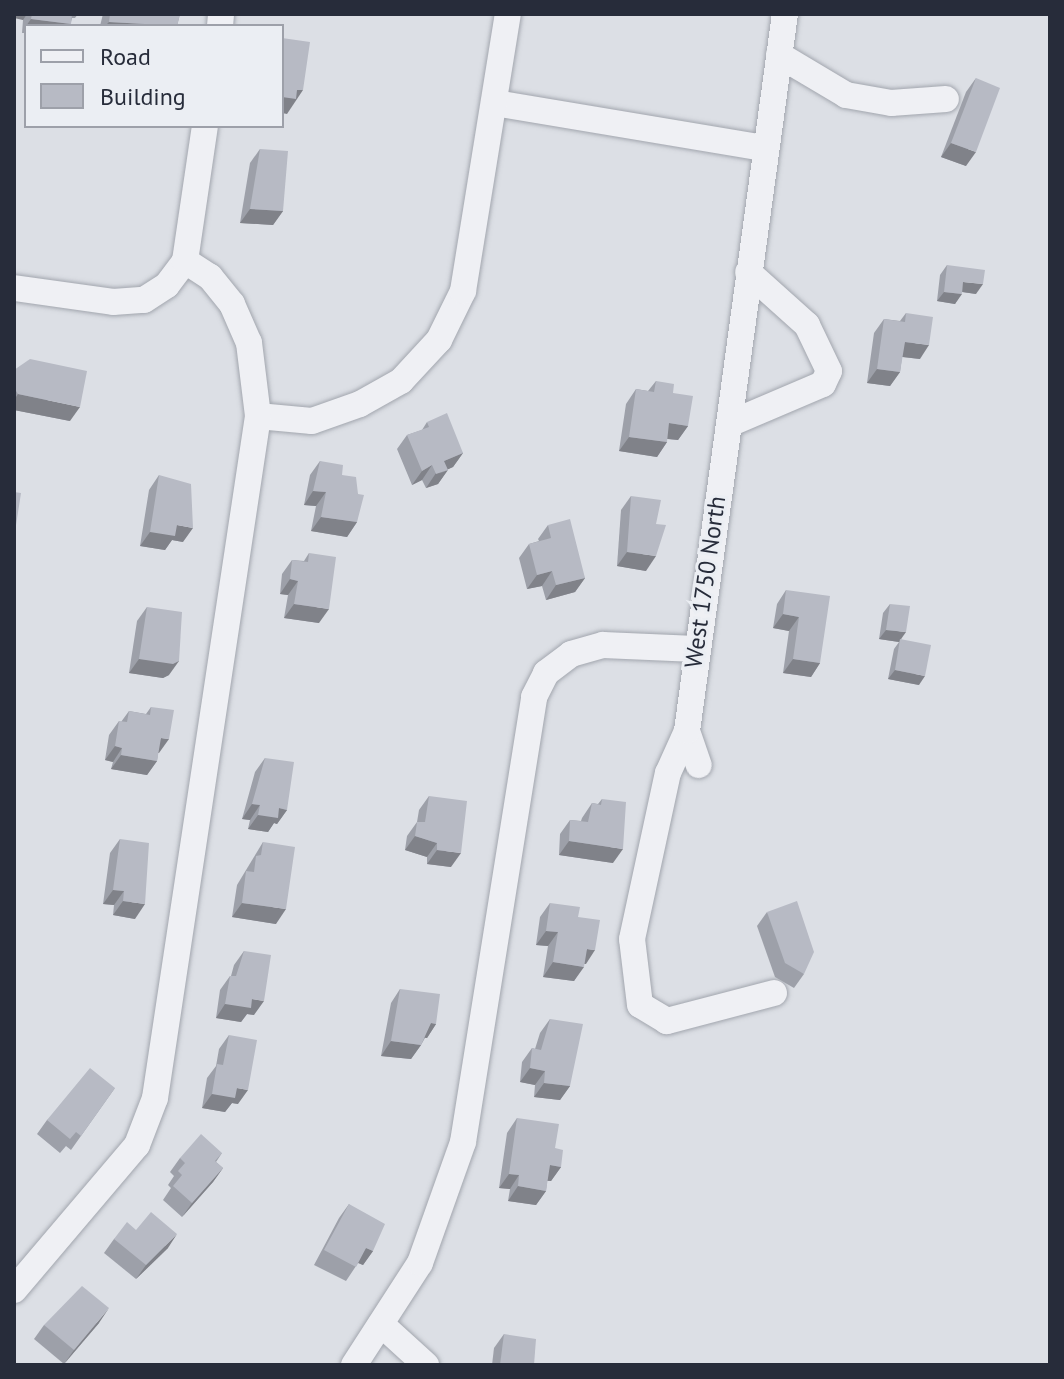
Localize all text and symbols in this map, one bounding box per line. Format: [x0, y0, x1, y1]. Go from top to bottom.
legend [24, 24, 284, 128]
text: Road [100, 41, 151, 72]
text: Building [100, 81, 186, 112]
street label: West 1750 North [679, 494, 731, 670]

